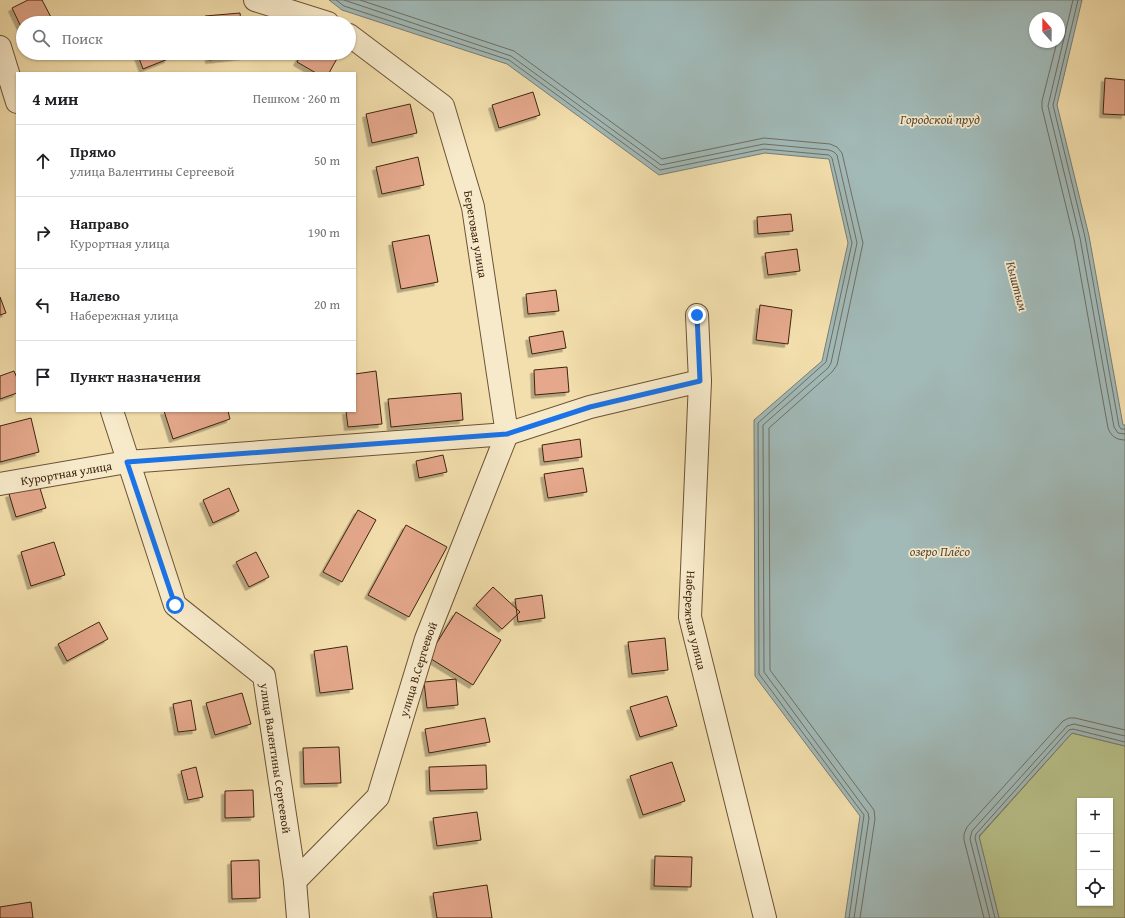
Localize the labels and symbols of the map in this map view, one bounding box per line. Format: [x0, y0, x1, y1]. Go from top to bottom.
north arrow [1029, 12, 1065, 48]
water label: Городской пруд [899, 110, 980, 129]
street label: Береговая улица [460, 189, 492, 279]
water label: Кыштым [1001, 259, 1033, 313]
route end [688, 306, 706, 324]
street label: Курортная улица [19, 456, 113, 489]
water label: озеро Плёсо [910, 542, 971, 561]
street label: Набережная улица [681, 570, 711, 672]
route start [166, 596, 184, 614]
street label: улица В.Сергеевой [394, 619, 441, 720]
street label: улица Валентины Сергеевой [257, 681, 296, 835]

